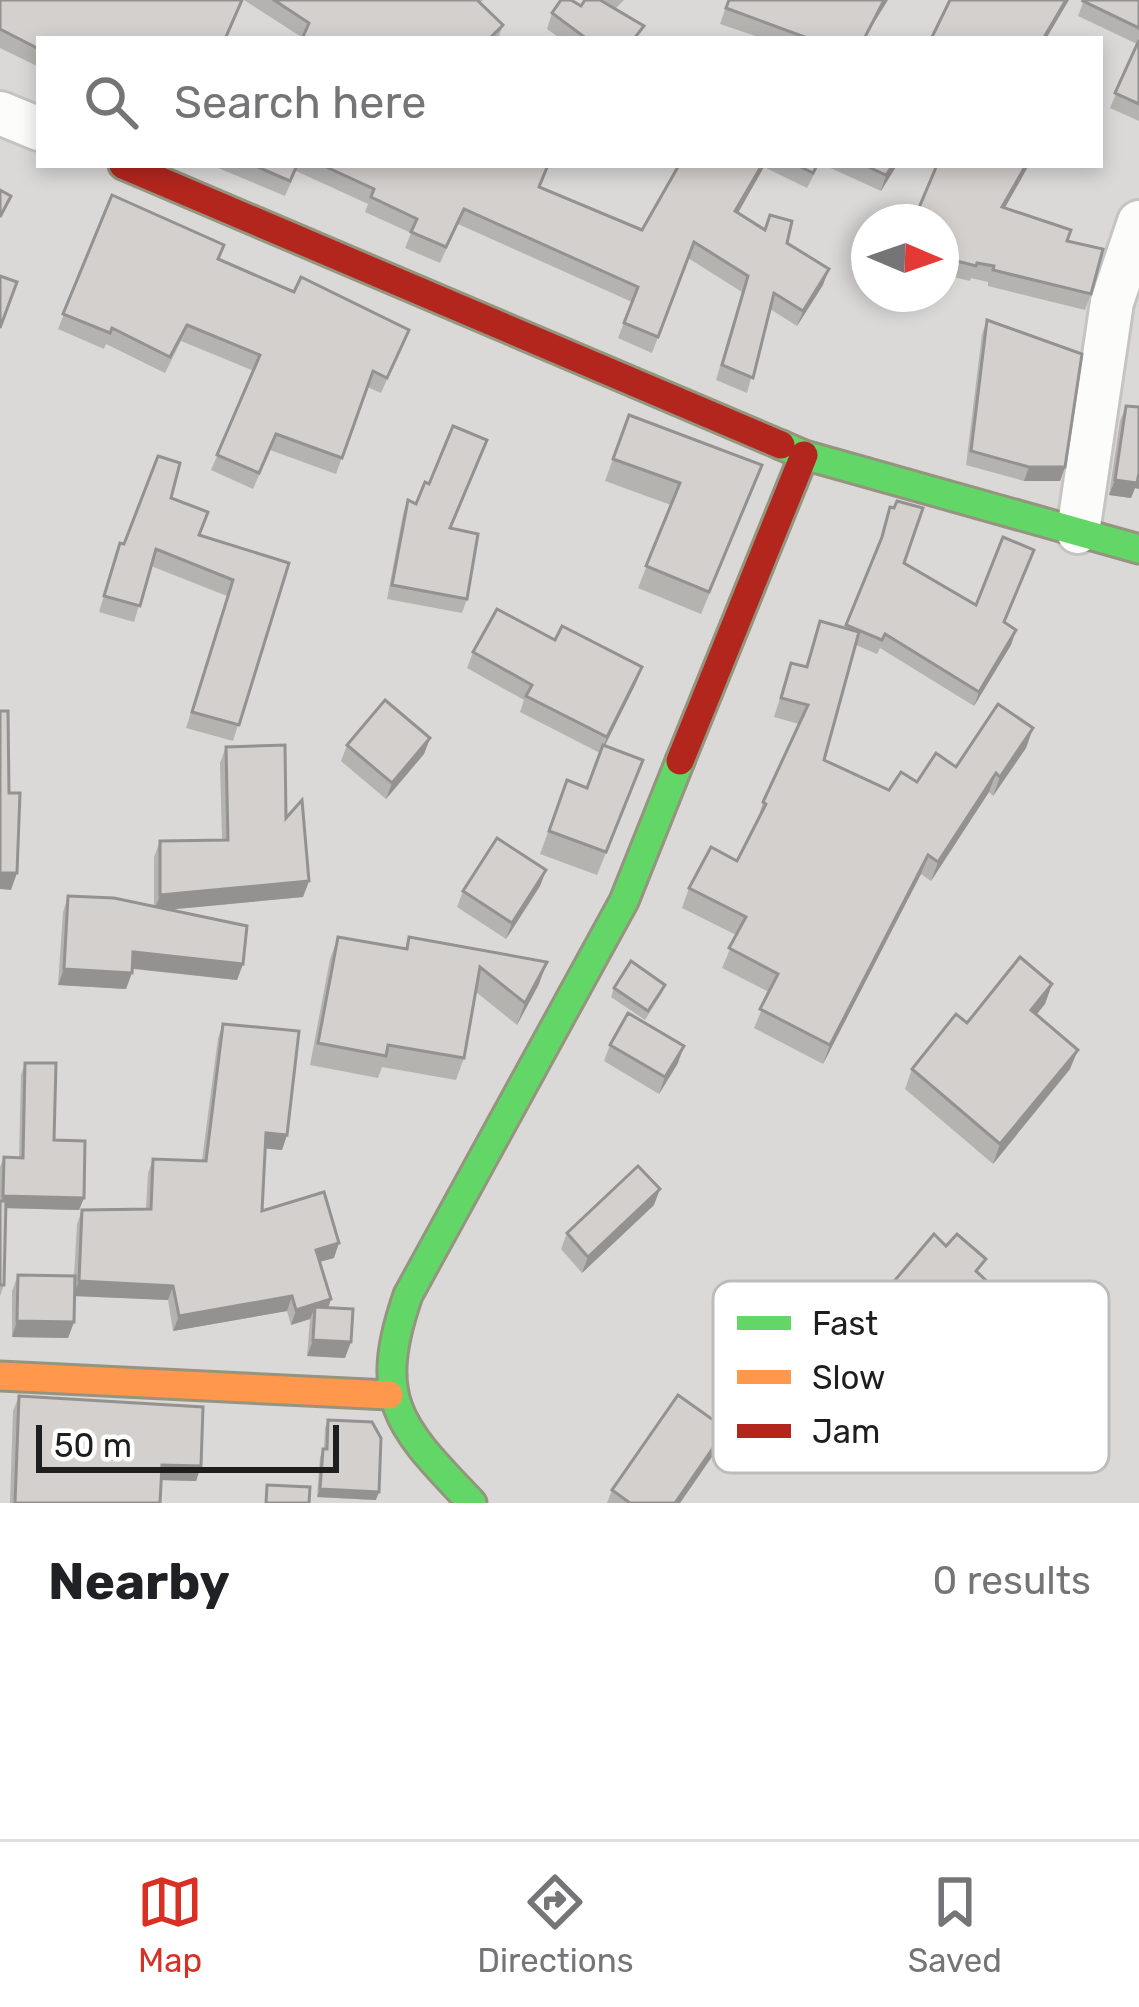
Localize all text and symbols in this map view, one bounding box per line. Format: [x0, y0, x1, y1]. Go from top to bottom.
search box [36, 36, 1103, 168]
icon: search [78, 69, 144, 135]
text: Search here [174, 76, 426, 129]
north arrow [851, 204, 959, 312]
legend [713, 1281, 1109, 1473]
text: Fast [812, 1304, 878, 1343]
text: Slow [812, 1358, 886, 1397]
text: Jam [812, 1412, 880, 1451]
scale bar [36, 1419, 339, 1472]
text: 50 m [54, 1426, 132, 1465]
text: Nearby [48, 1551, 230, 1612]
text: 0 results [932, 1558, 1091, 1604]
tab: Map [137, 1869, 203, 1980]
tab: Directions [477, 1869, 634, 1980]
tab: Saved [908, 1869, 1002, 1980]

